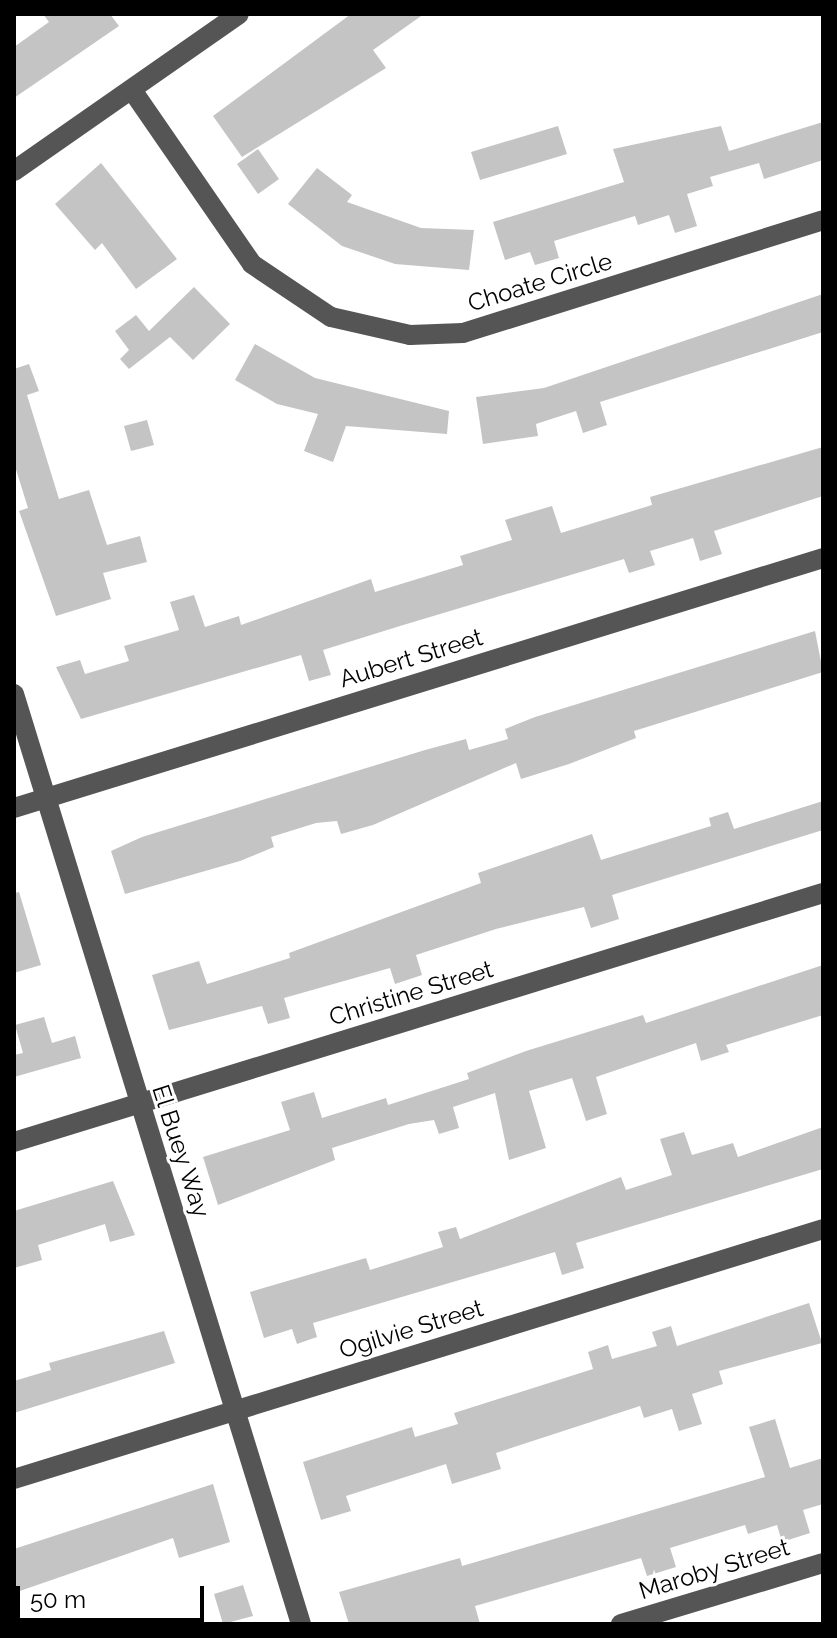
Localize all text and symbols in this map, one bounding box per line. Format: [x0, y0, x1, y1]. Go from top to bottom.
street label: Choate Circle [464, 246, 616, 318]
street label: Aubert Street [336, 623, 486, 693]
street label: Christine Street [326, 954, 496, 1032]
street label: El Buey Way [146, 1080, 216, 1222]
street label: Ogilvie Street [336, 1293, 486, 1365]
street label: Maroby Street [635, 1532, 793, 1606]
scale bar [20, 1570, 208, 1620]
text: 50 m [30, 1585, 86, 1614]

